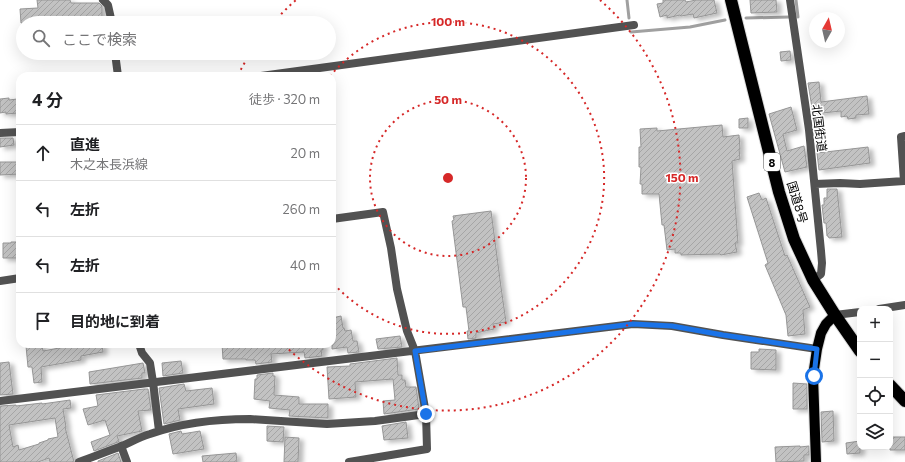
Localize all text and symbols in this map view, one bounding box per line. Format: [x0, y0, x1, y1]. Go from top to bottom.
north arrow [809, 12, 845, 48]
text: 100 m [431, 14, 465, 28]
search box [16, 16, 336, 60]
icon: search [30, 27, 52, 49]
text: ここで検索 [62, 30, 137, 48]
text: 4 分 [32, 89, 63, 110]
text: 徒歩 · 320 m [249, 91, 320, 107]
text: 50 m [434, 92, 462, 106]
street label: 北国街道 [810, 103, 830, 153]
text: 直進 [70, 135, 100, 153]
icon: ahead [32, 142, 54, 164]
text: 20 m [291, 145, 320, 161]
road number: 8 [764, 153, 780, 171]
text: 木之本長浜線 [70, 156, 148, 172]
text: 150 m [665, 170, 699, 184]
centre of rings [441, 171, 455, 185]
street label: 国道8号 [785, 179, 811, 225]
icon: left [32, 198, 54, 220]
text: 左折 [70, 200, 100, 218]
text: 260 m [283, 201, 320, 217]
icon: left [32, 254, 54, 276]
text: 左折 [70, 256, 100, 274]
text: 40 m [290, 257, 320, 273]
map controls [857, 306, 893, 450]
button: + [857, 306, 893, 342]
icon: arrive [32, 310, 54, 332]
text: 目的地に到着 [70, 312, 160, 330]
button: − [857, 342, 893, 378]
route start [805, 367, 823, 385]
button: locate [857, 378, 893, 414]
route end [417, 405, 435, 423]
button: layers [857, 414, 893, 450]

